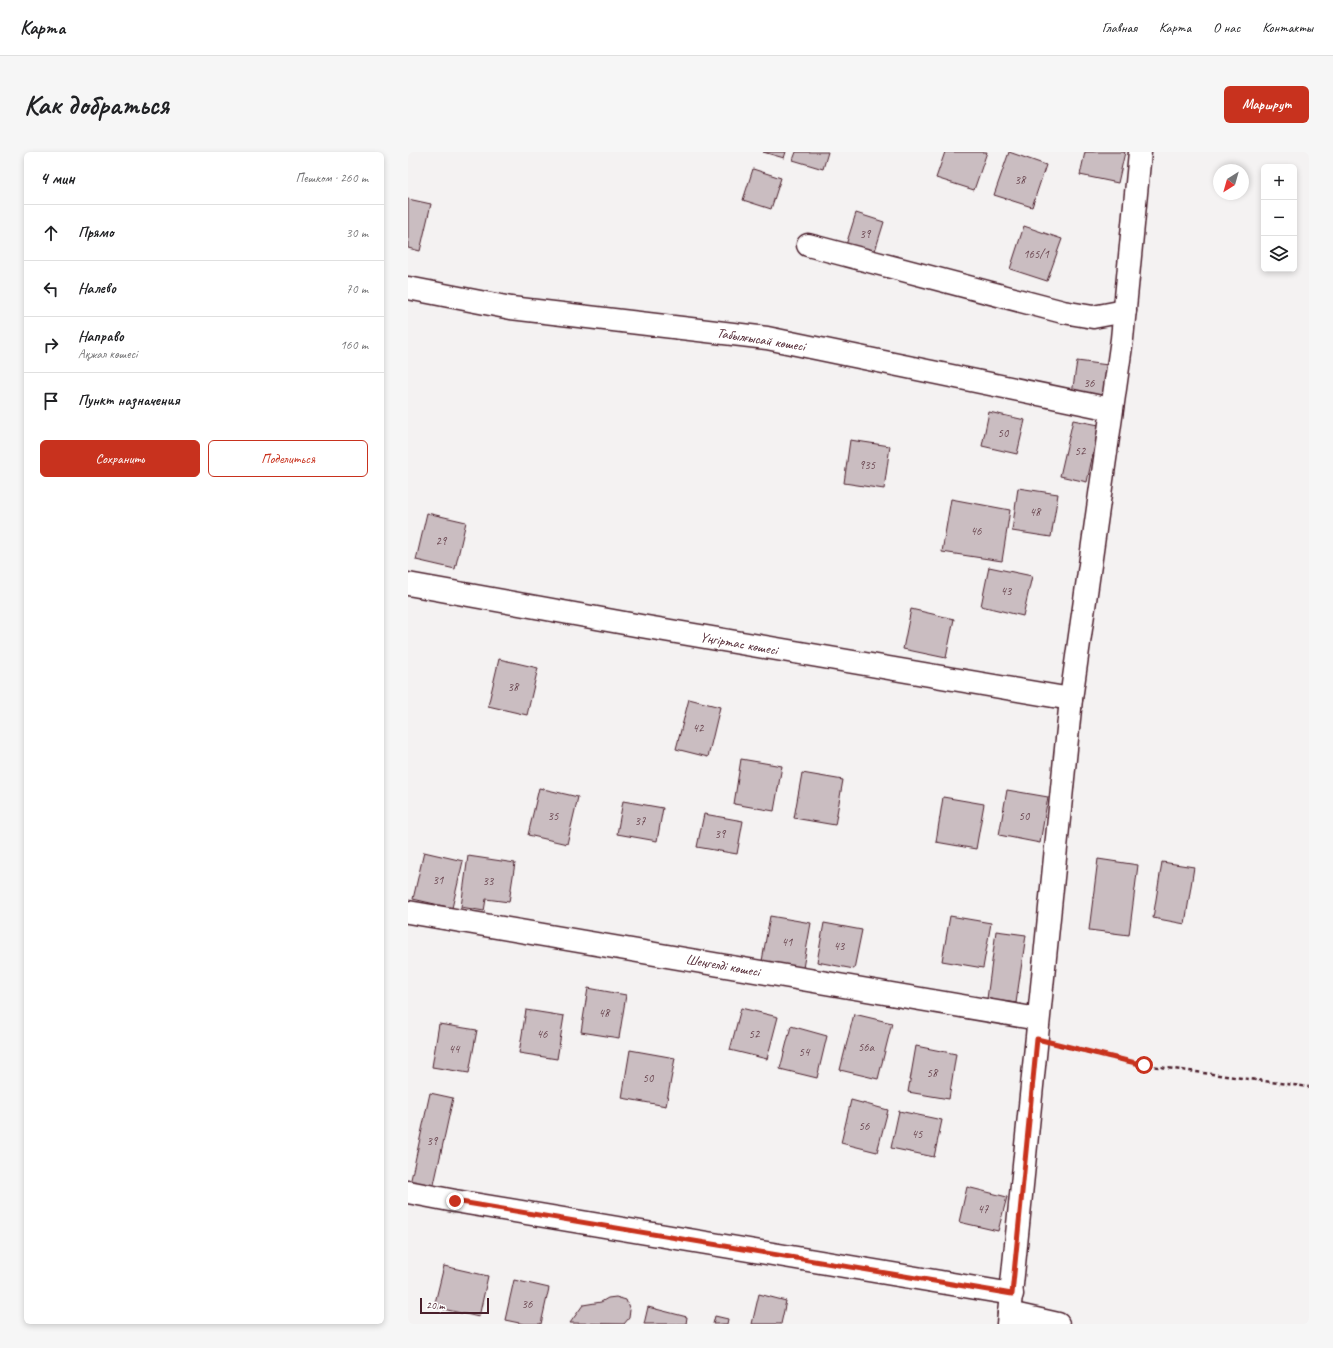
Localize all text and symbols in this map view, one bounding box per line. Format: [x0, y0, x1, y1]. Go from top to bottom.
text: Карта [20, 16, 65, 40]
text: Главная [1102, 19, 1137, 36]
text: Карта [1159, 19, 1191, 36]
text: О нас [1213, 19, 1240, 36]
text: Контакты [1262, 19, 1313, 36]
button: Маршрут [1224, 86, 1309, 123]
text: Как добраться [24, 87, 169, 122]
north arrow [1213, 164, 1249, 200]
map controls [1261, 164, 1297, 272]
button: + [1261, 164, 1297, 200]
text: 4 мин [40, 168, 75, 189]
text: Пешком · 260 m [295, 170, 368, 186]
house number: 38 [1015, 172, 1027, 188]
button: − [1261, 200, 1297, 236]
icon: ahead [40, 222, 62, 244]
text: Прямо [78, 223, 114, 242]
text: 30 m [346, 225, 368, 241]
house number: 39 [860, 226, 872, 242]
button: layers [1261, 236, 1297, 272]
house number: 165/1 [1023, 246, 1049, 262]
icon: left [40, 278, 62, 300]
text: Налево [78, 279, 116, 298]
text: 70 m [346, 281, 368, 297]
street label: Табылғысай көшесі [716, 324, 809, 355]
text: Направо [78, 327, 124, 346]
icon: right [40, 334, 62, 356]
text: 160 m [340, 337, 368, 353]
text: Ақжал көшесі [78, 346, 137, 362]
house number: 36 [1084, 375, 1095, 391]
icon: arrive [40, 390, 62, 412]
text: Пункт назначения [78, 391, 180, 410]
house number: 50 [998, 425, 1010, 441]
button: Сохранить [40, 440, 200, 477]
button: Поделиться [208, 440, 368, 477]
house number: 52 [1075, 443, 1087, 459]
house number: 935 [859, 457, 876, 473]
house number: 48 [1030, 504, 1042, 520]
house number: 46 [971, 523, 982, 539]
house number: 29 [436, 533, 448, 549]
house number: 43 [1001, 583, 1013, 599]
street label: Үңгіртас көшесі [699, 628, 781, 659]
house number: 38 [508, 679, 520, 695]
house number: 42 [693, 720, 705, 736]
house number: 35 [548, 808, 559, 824]
house number: 50 [1019, 808, 1031, 824]
house number: 37 [635, 813, 646, 829]
house number: 39 [715, 826, 727, 842]
house number: 31 [433, 872, 444, 888]
house number: 33 [483, 873, 495, 889]
house number: 41 [782, 934, 793, 950]
house number: 43 [834, 938, 846, 954]
street label: Шеңгелді көшесі [685, 951, 763, 981]
house number: 48 [599, 1005, 611, 1021]
house number: 46 [537, 1026, 548, 1042]
house number: 52 [749, 1026, 761, 1042]
house number: 56а [858, 1039, 875, 1055]
house number: 44 [449, 1041, 461, 1057]
house number: 54 [799, 1044, 811, 1060]
route start [1135, 1056, 1153, 1074]
house number: 58 [927, 1065, 939, 1081]
house number: 50 [643, 1070, 655, 1086]
house number: 56 [859, 1118, 870, 1134]
house number: 45 [912, 1126, 923, 1142]
house number: 39 [427, 1133, 439, 1149]
route end [446, 1192, 464, 1210]
house number: 47 [978, 1201, 989, 1217]
scale bar [420, 1296, 489, 1315]
house number: 36 [522, 1296, 533, 1312]
text: 20 m [426, 1298, 445, 1312]

